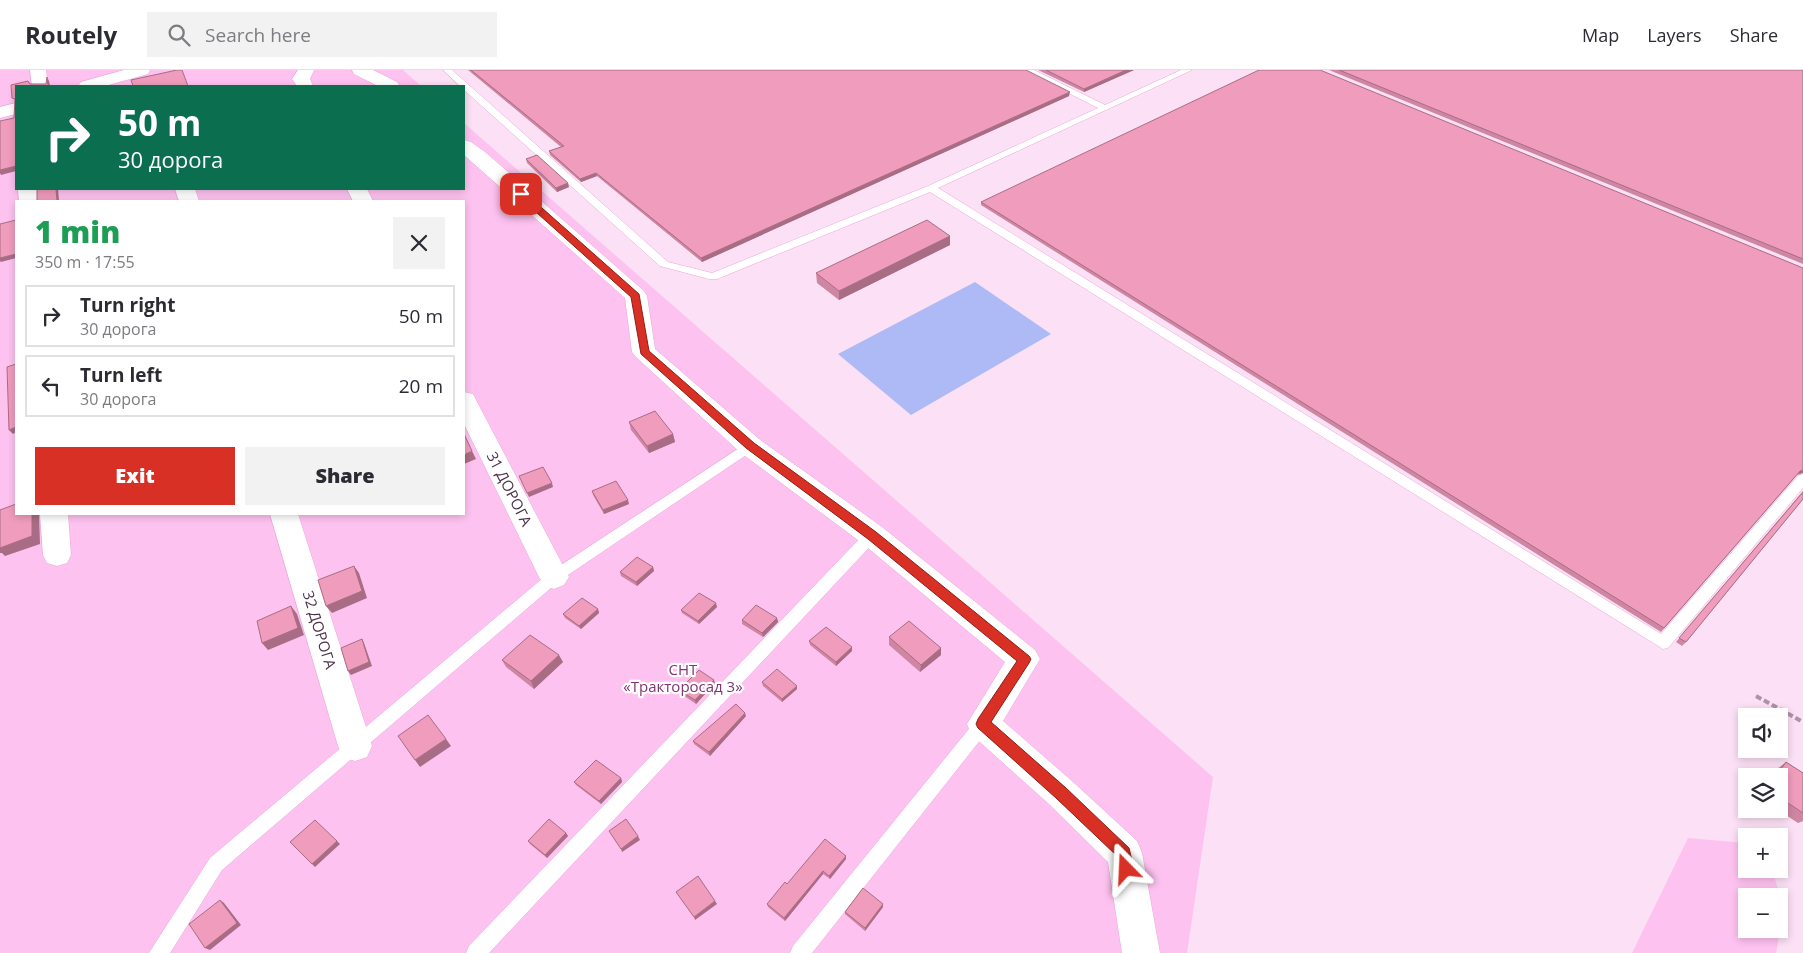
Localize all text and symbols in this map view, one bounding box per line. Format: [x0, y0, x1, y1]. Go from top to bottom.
search box [147, 12, 497, 57]
text: Routely [25, 18, 117, 51]
icon: search [165, 21, 193, 49]
text: Search here [205, 22, 311, 48]
text: Map [1582, 23, 1619, 47]
text: Layers [1647, 23, 1702, 47]
text: Share [1730, 23, 1778, 47]
text: 50 m [118, 99, 201, 146]
icon: right [35, 105, 100, 170]
text: 30 дорога [118, 144, 223, 174]
pin [500, 173, 542, 215]
icon: arrive [507, 180, 535, 208]
text: 1 min [35, 211, 120, 252]
button: close [393, 217, 445, 269]
text: 350 m · 17:55 [35, 251, 135, 273]
text: Turn right [80, 292, 175, 318]
icon: right [37, 302, 65, 330]
text: 50 m [399, 303, 443, 329]
text: 30 дорога [80, 318, 156, 340]
text: Turn left [80, 362, 162, 388]
icon: left [37, 372, 65, 400]
text: 20 m [399, 373, 443, 399]
text: 30 дорога [80, 388, 156, 410]
button: Exit [35, 447, 235, 505]
button: Share [245, 447, 445, 505]
street label: 31 ДОРОГА [483, 448, 537, 530]
street label: 32 ДОРОГА [299, 588, 342, 672]
park label: СНТ «Тракторосад 3» [623, 659, 743, 696]
map controls [1738, 708, 1788, 938]
button: sound [1738, 708, 1788, 758]
button: layers [1738, 768, 1788, 818]
button: + [1738, 828, 1788, 878]
position arrow [1099, 842, 1151, 894]
button: − [1738, 888, 1788, 938]

